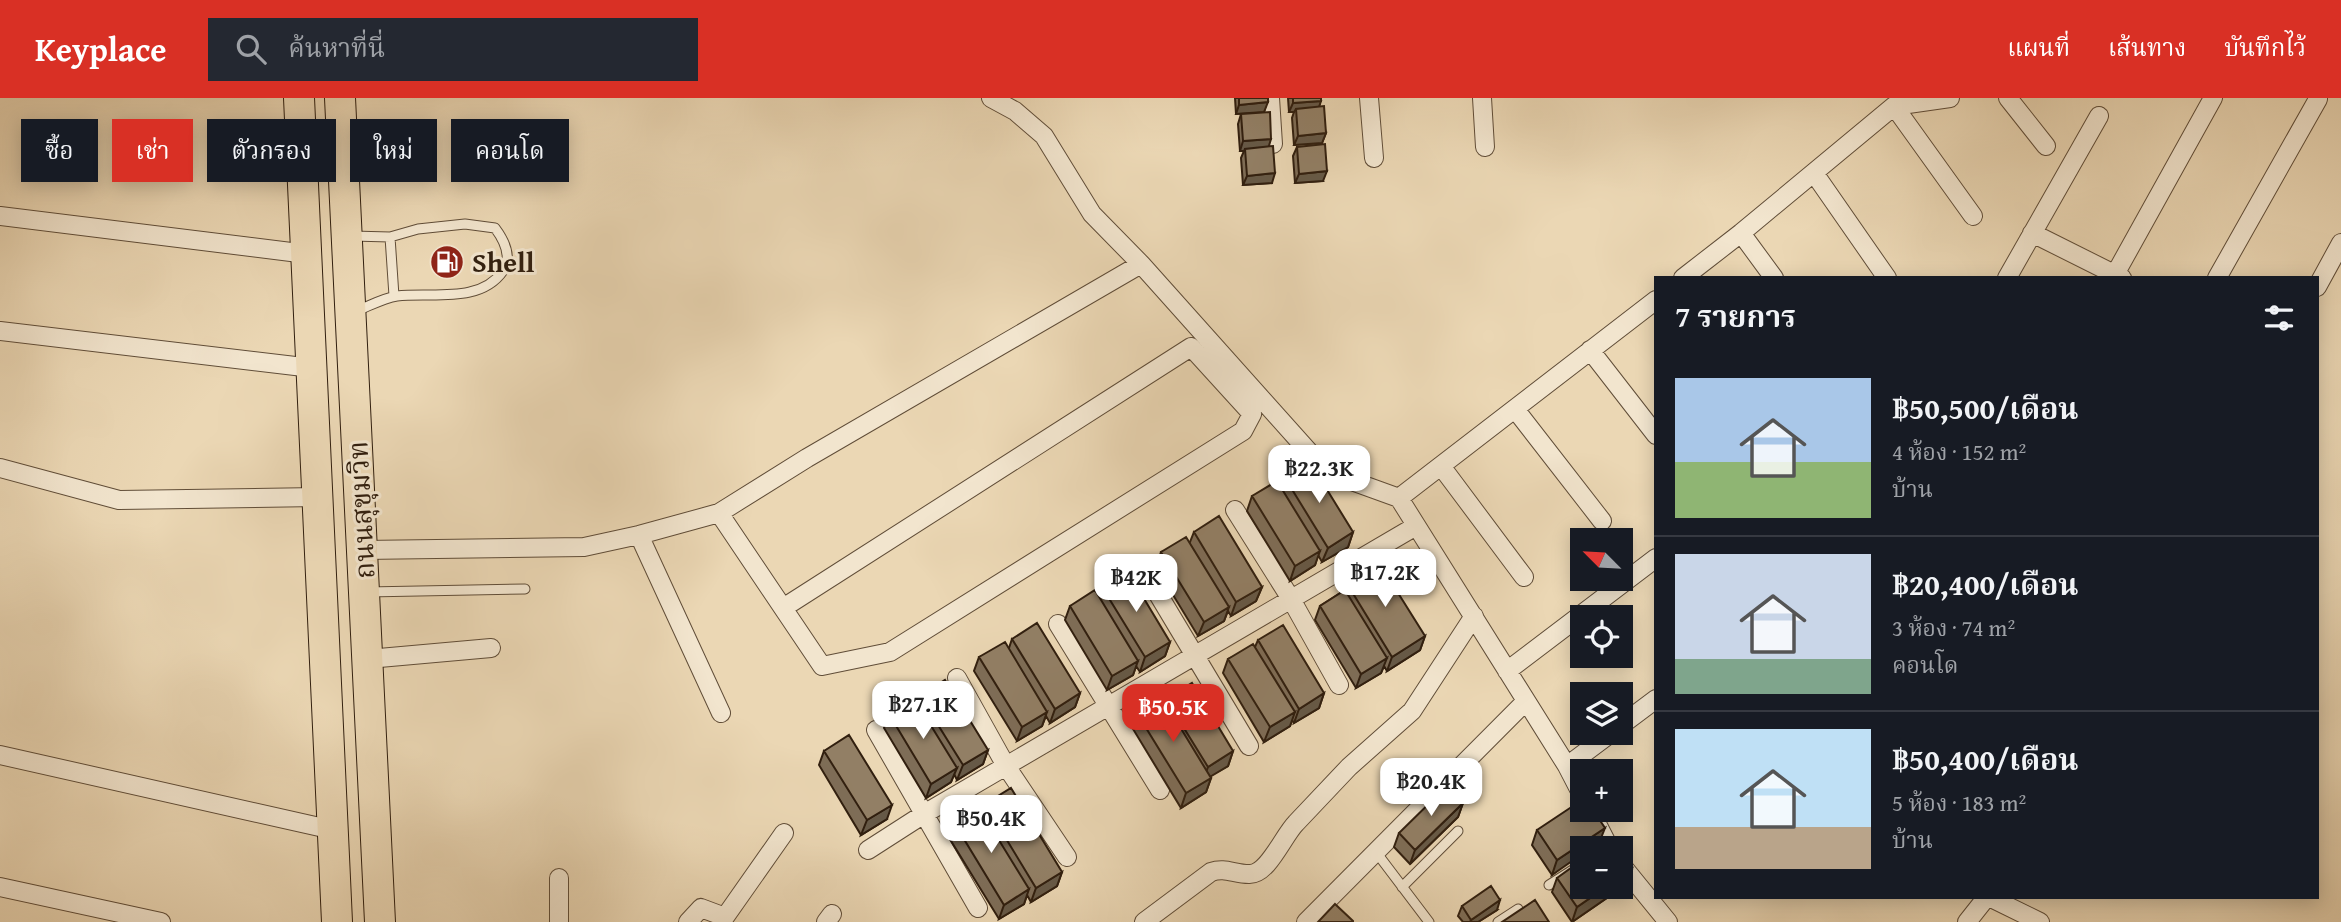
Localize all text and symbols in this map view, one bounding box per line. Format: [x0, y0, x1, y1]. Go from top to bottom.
search box [208, 18, 698, 81]
text: Keyplace [35, 25, 166, 73]
text: ค้นหาที่นี่ [288, 28, 385, 67]
icon: search [232, 30, 270, 68]
text: แผนที่ [2007, 30, 2070, 65]
text: เส้นทาง [2108, 30, 2186, 65]
text: บันทึกไว้ [2224, 30, 2306, 65]
chip: ซื้อ [21, 119, 98, 182]
chip: เช่า [112, 119, 193, 182]
chip: ตัวกรอง [207, 119, 336, 182]
chip: ใหม่ [350, 119, 437, 182]
chip: คอนโด [451, 119, 569, 182]
place label: Shell [472, 241, 535, 282]
fuel station icon: Shell [428, 243, 466, 281]
text: 7 รายการ [1675, 294, 1796, 338]
icon: filters [2260, 299, 2298, 337]
text: ฿50,500/เดือน [1892, 386, 2079, 430]
icon: home [1731, 406, 1815, 490]
text: 4 ห้อง · 152 m² [1892, 435, 2026, 468]
street label: ถนนสุขุมวิท [336, 440, 385, 580]
pin: ฿22.3K [1262, 446, 1376, 505]
text: ฿22.3K [1284, 451, 1354, 484]
text: บ้าน [1892, 472, 1933, 505]
north arrow [1570, 528, 1633, 592]
map controls [1570, 528, 1633, 899]
pin: ฿17.2K [1328, 550, 1442, 609]
pin: ฿42K [1095, 554, 1177, 614]
text: ฿17.2K [1350, 555, 1420, 588]
text: ฿42K [1110, 560, 1162, 593]
text: ฿20,400/เดือน [1892, 562, 2079, 606]
icon: home [1731, 582, 1815, 666]
button: locate [1570, 605, 1633, 668]
text: 3 ห้อง · 74 m² [1892, 611, 2015, 644]
text: คอนโด [1892, 648, 1959, 681]
pin: ฿27.1K [866, 682, 980, 741]
button: layers [1570, 682, 1633, 745]
pin: ฿50.5K [1116, 684, 1230, 744]
text: ฿27.1K [888, 687, 958, 720]
text: ฿50.5K [1138, 690, 1208, 723]
text: ฿50,400/เดือน [1892, 737, 2079, 781]
icon: home [1731, 757, 1815, 841]
pin: ฿20.4K [1374, 758, 1488, 818]
button: + [1570, 759, 1633, 822]
text: ฿20.4K [1396, 764, 1466, 797]
text: 5 ห้อง · 183 m² [1892, 786, 2026, 819]
pin: ฿50.4K [934, 796, 1048, 855]
text: ฿50.4K [956, 801, 1026, 834]
text: บ้าน [1892, 823, 1933, 856]
button: − [1570, 836, 1633, 899]

